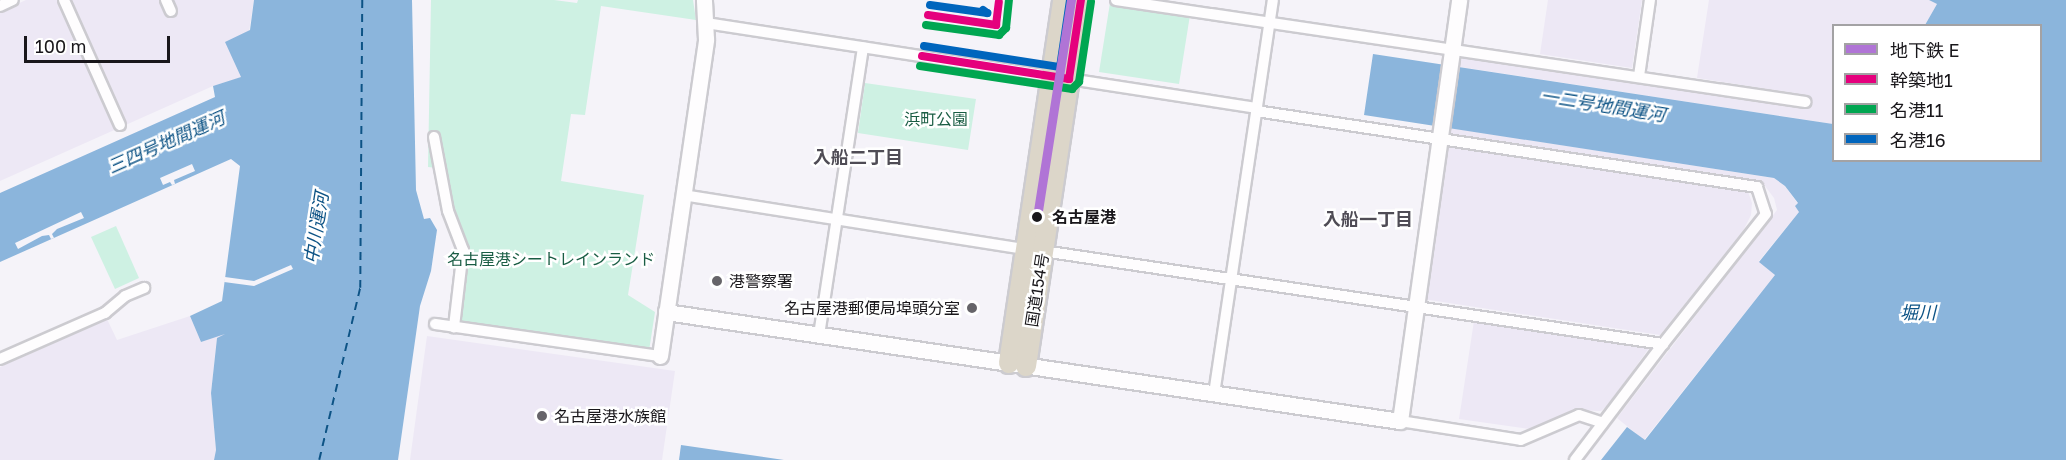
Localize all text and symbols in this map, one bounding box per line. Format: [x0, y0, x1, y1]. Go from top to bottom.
scale bar [27, 24, 172, 62]
legend [1832, 24, 2042, 162]
text: 100 m [35, 35, 86, 57]
text: 地下鉄 E [1890, 39, 1959, 61]
text: 幹築地1 [1890, 69, 1953, 91]
water label: 一二号地間運河 [1539, 84, 1667, 126]
text: 名港11 [1890, 99, 1943, 121]
water label: 三四号地間運河 [104, 107, 228, 177]
park label: 浜町公園 [904, 109, 968, 129]
text: 名港16 [1890, 129, 1946, 151]
district label: 入船二丁目 [813, 146, 903, 168]
water label: 中川運河 [300, 191, 332, 265]
marker: 名古屋港 [1027, 207, 1047, 227]
place label: 名古屋港 [1052, 207, 1116, 227]
district label: 入船一丁目 [1323, 208, 1413, 230]
park label: 名古屋港シートレインランド [447, 249, 655, 269]
street label: 国道154号 [1022, 252, 1052, 328]
place label: 港警察署 [729, 271, 793, 291]
marker: 港警察署 [710, 274, 724, 288]
place label: 名古屋港郵便局埠頭分室 [784, 298, 960, 318]
marker: 名古屋港郵便局埠頭分室 [965, 301, 979, 315]
water label: 堀川 [1900, 301, 1936, 323]
place label: 名古屋港水族館 [554, 406, 666, 426]
marker: 名古屋港水族館 [535, 409, 549, 423]

